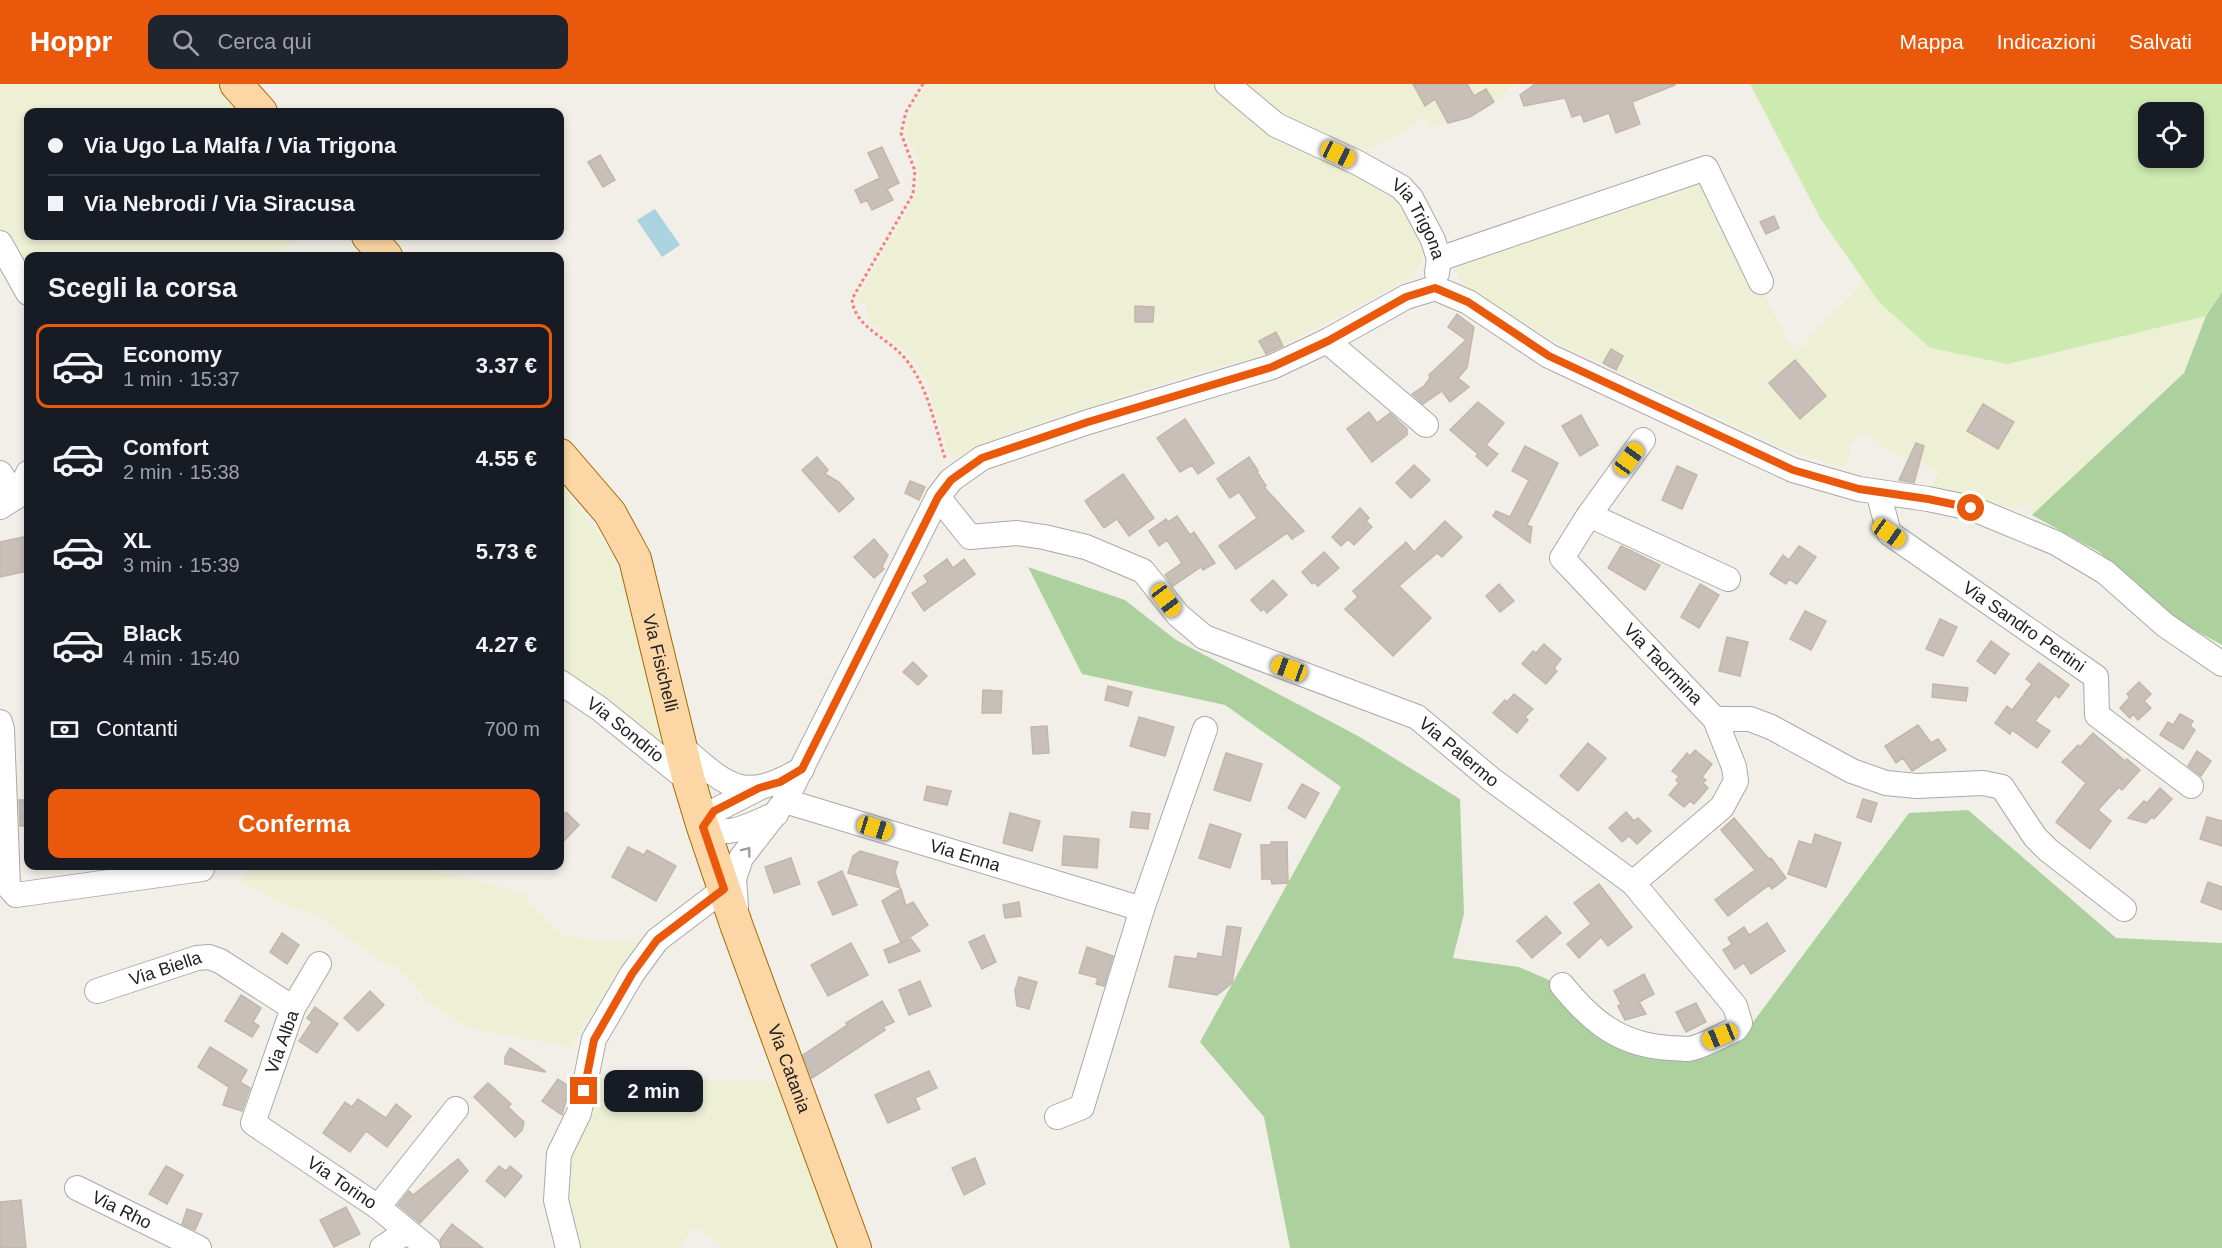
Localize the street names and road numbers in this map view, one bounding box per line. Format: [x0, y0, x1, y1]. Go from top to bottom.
street label: Via Trigona [1388, 174, 1449, 263]
street label: Via Sandro Pertini [1959, 577, 2089, 677]
street label: Via Fisichelli [639, 612, 682, 714]
street label: Via Taormina [1620, 620, 1707, 709]
street label: Via Sondrio [583, 693, 668, 767]
street label: Via Palermo [1415, 713, 1502, 791]
street label: Via Enna [927, 835, 1004, 876]
street label: Via Biella [127, 947, 205, 990]
street label: Via Alba [261, 1007, 303, 1076]
street label: Via Catania [764, 1022, 815, 1117]
street label: Via Torino [303, 1152, 380, 1213]
street label: Via Rho [89, 1187, 155, 1233]

